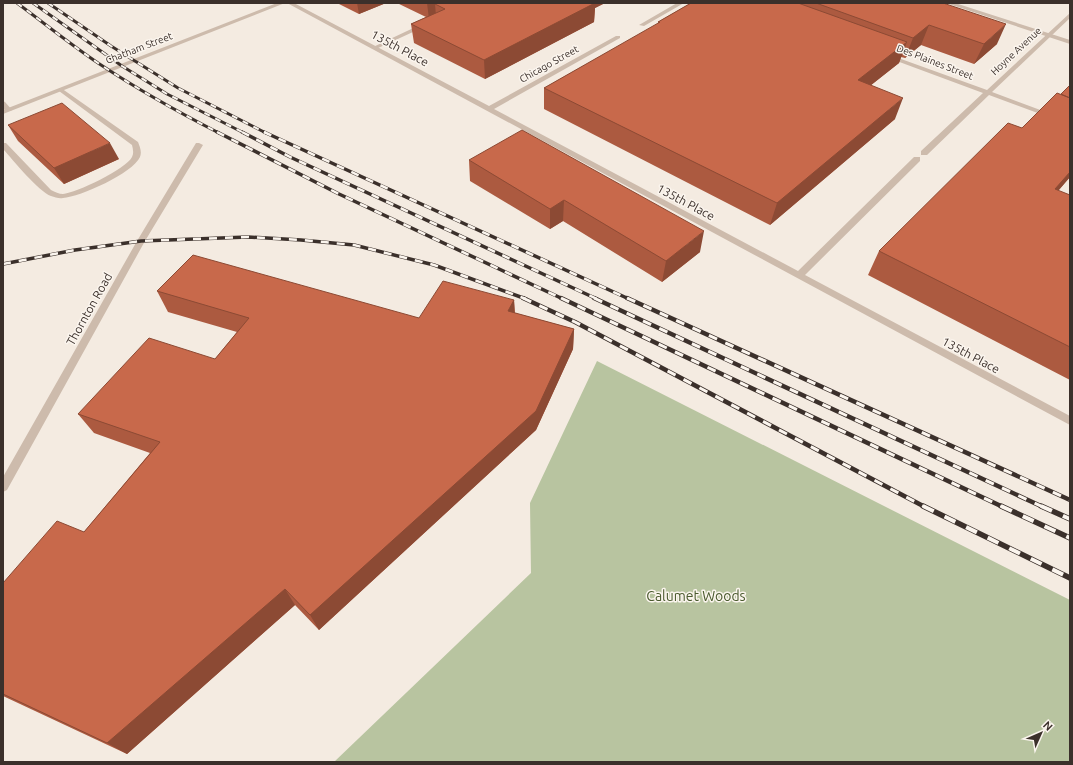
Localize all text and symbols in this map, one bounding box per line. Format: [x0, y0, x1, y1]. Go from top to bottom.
street label: Hoyne Avenue [989, 25, 1043, 77]
street label: 135th Place [369, 27, 431, 69]
street label: Chatham Street [104, 30, 174, 66]
street label: Des Plaines Street [895, 42, 975, 82]
street label: Chicago Street [518, 43, 581, 85]
street label: 135th Place [655, 181, 717, 223]
street label: Thornton Road [64, 270, 114, 348]
street label: 135th Place [940, 334, 1002, 376]
park label: Calumet Woods [646, 588, 746, 604]
north arrow [1021, 713, 1061, 753]
text: N [1041, 719, 1055, 733]

